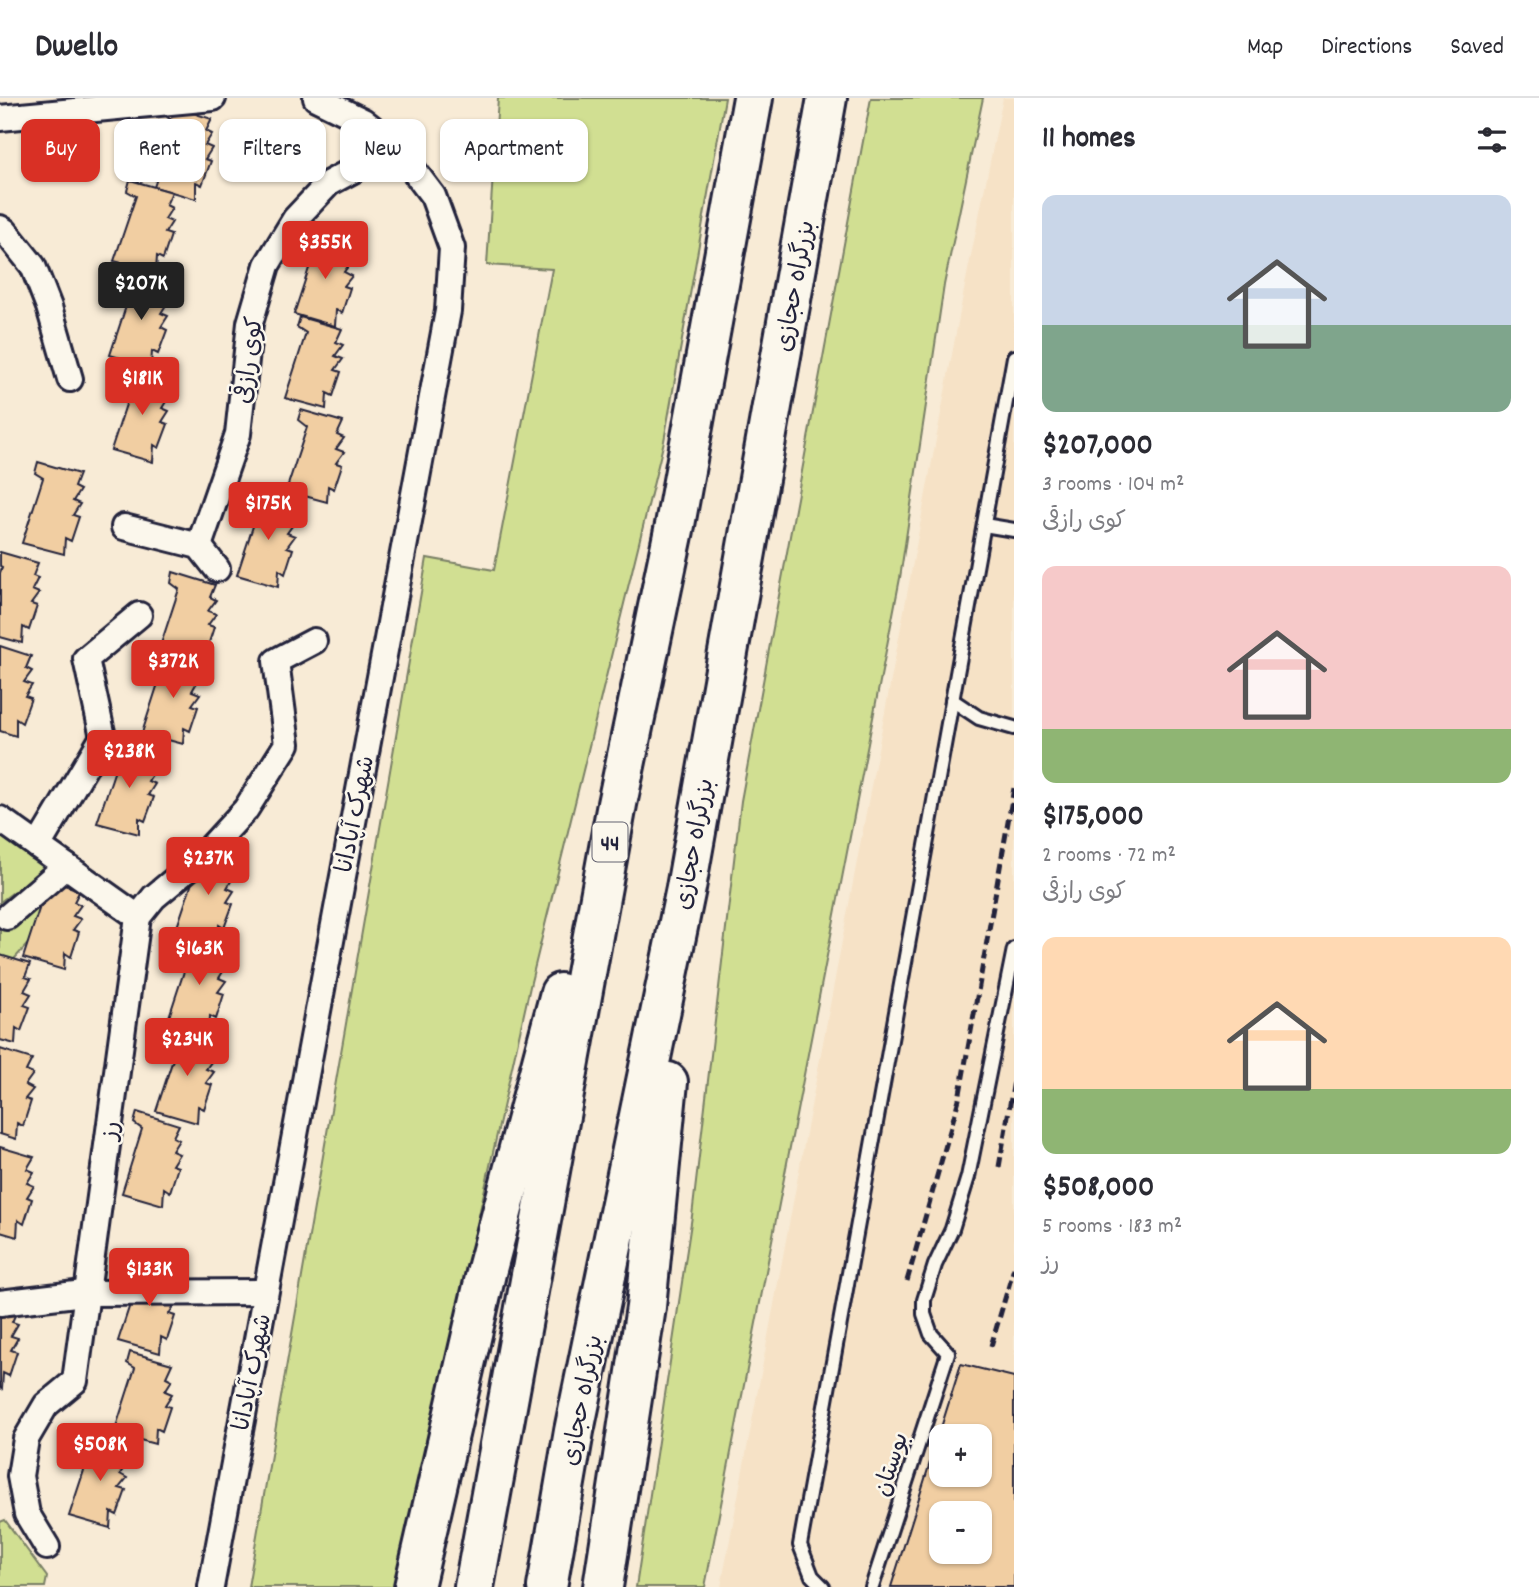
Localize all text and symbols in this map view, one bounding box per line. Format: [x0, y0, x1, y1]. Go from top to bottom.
text: Dwello [35, 25, 118, 72]
text: Map [1247, 31, 1283, 65]
text: Directions [1321, 31, 1412, 65]
text: Saved [1450, 31, 1504, 65]
chip: Buy [21, 119, 100, 182]
chip: Rent [114, 119, 205, 182]
chip: Filters [219, 119, 326, 182]
chip: New [340, 119, 426, 182]
chip: Apartment [440, 119, 588, 182]
text: 11 homes [1042, 119, 1136, 162]
icon: filters [1473, 121, 1511, 159]
street label: بزرگراه حجازی [769, 218, 825, 355]
pin: $355K [276, 222, 374, 281]
text: $355K [298, 227, 352, 260]
icon: home [1214, 241, 1340, 367]
pin: $207K [92, 262, 190, 322]
text: $207K [114, 268, 168, 301]
street label: کوی رازقی [227, 315, 274, 406]
pin: $181K [93, 358, 191, 417]
text: $181K [121, 363, 163, 396]
text: $207,000 [1042, 426, 1153, 469]
text: 3 rooms · 104 m² [1042, 469, 1184, 502]
pin: $175K [219, 482, 317, 542]
text: $175K [245, 488, 291, 521]
text: کوی رازقی [1042, 506, 1126, 539]
icon: home [1214, 612, 1340, 738]
pin: $372K [124, 640, 222, 700]
text: $372K [147, 646, 199, 679]
pin: $238K [80, 730, 178, 790]
text: $238K [103, 736, 155, 769]
street label: شهرک آپادانا [329, 753, 385, 876]
street label: بزرگراه حجازی [668, 776, 724, 913]
text: $175,000 [1042, 797, 1144, 840]
road number: 44 [592, 822, 628, 862]
pin: $237K [159, 838, 257, 897]
text: 2 rooms · 72 m² [1042, 840, 1176, 873]
text: $237K [182, 843, 234, 876]
text: کوی رازقی [1042, 877, 1126, 910]
pin: $163K [150, 928, 248, 987]
text: $163K [175, 933, 223, 966]
icon: home [1214, 983, 1340, 1109]
pin: $234K [138, 1018, 236, 1078]
text: $234K [161, 1024, 213, 1057]
street label: رز [94, 1119, 130, 1144]
text: $508,000 [1042, 1168, 1154, 1211]
text: 5 rooms · 183 m² [1042, 1211, 1182, 1244]
pin: $133K [100, 1248, 198, 1308]
text: رز [1042, 1248, 1060, 1281]
text: $133K [125, 1254, 173, 1287]
street label: شهرک آپادانا [226, 1311, 282, 1434]
street label: بزرگراه حجازی [555, 1332, 613, 1469]
pin: $508K [51, 1424, 149, 1483]
map controls [929, 1424, 992, 1564]
button: + [929, 1424, 992, 1487]
text: $508K [73, 1429, 127, 1462]
street label: بوستان [867, 1429, 919, 1501]
button: − [929, 1501, 992, 1564]

